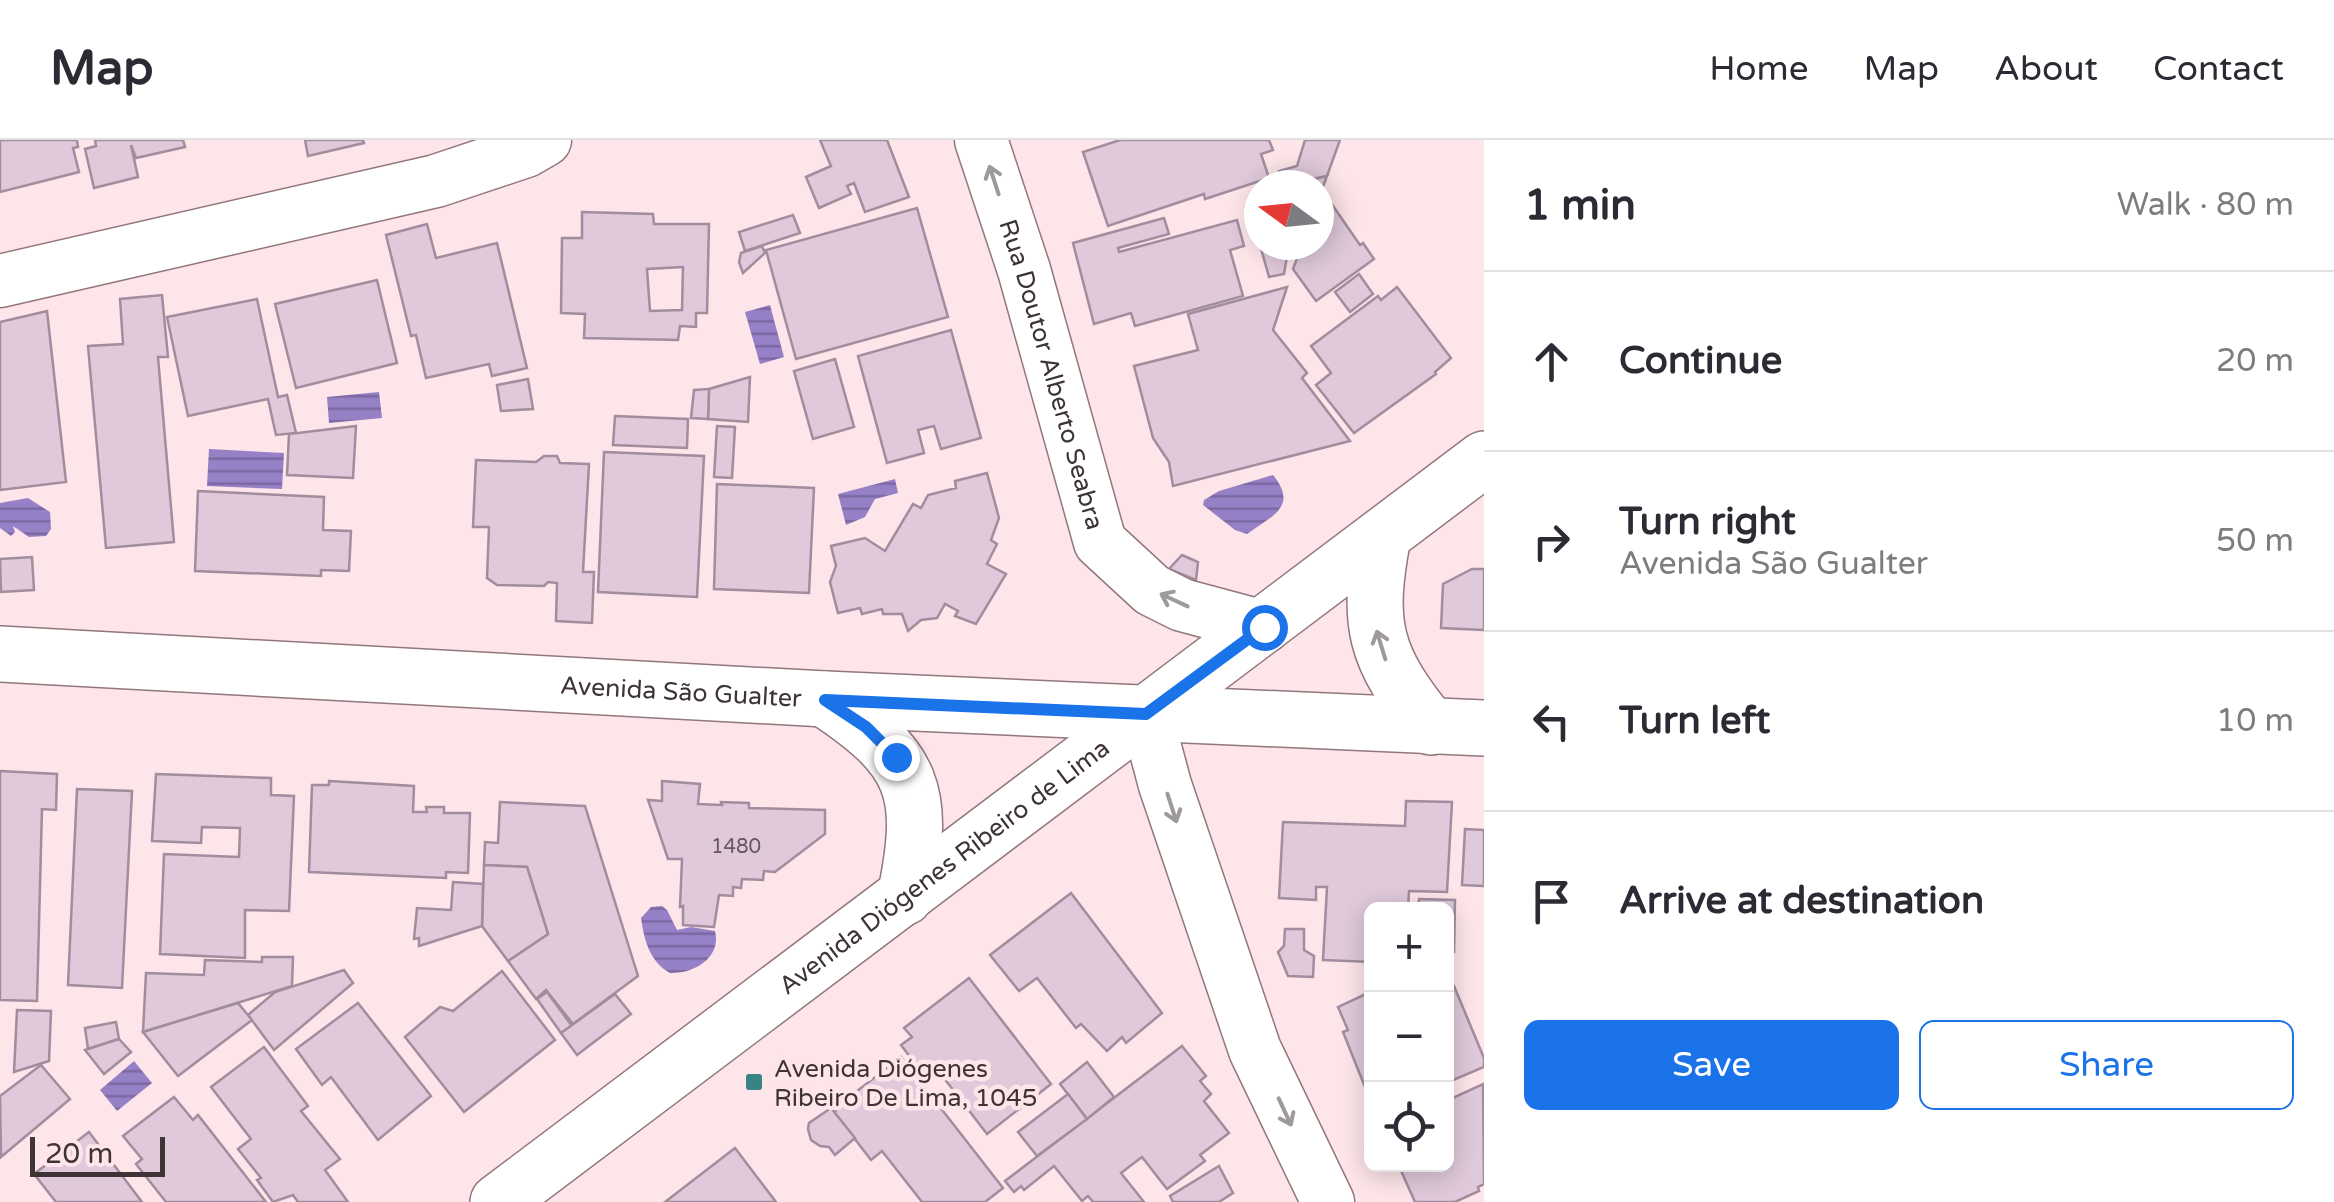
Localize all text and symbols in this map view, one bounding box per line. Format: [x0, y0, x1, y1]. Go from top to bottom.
text: Map [50, 40, 154, 98]
text: Home [1709, 48, 1808, 90]
text: Map [1863, 48, 1939, 90]
text: About [1994, 48, 2098, 90]
text: Contact [2153, 48, 2284, 90]
one-way arrow [984, 164, 1002, 196]
north arrow [1244, 170, 1334, 260]
text: 1 min [1524, 180, 1636, 231]
text: Walk · 80 m [2117, 186, 2294, 224]
street label: Rua Doutor Alberto Seabra [992, 216, 1110, 533]
icon: ahead [1524, 334, 1579, 389]
text: Continue [1619, 338, 1782, 384]
text: 20 m [2216, 342, 2294, 380]
text: Turn right [1619, 499, 1796, 545]
icon: right [1524, 514, 1579, 569]
text: 50 m [2216, 522, 2294, 560]
text: Avenida São Gualter [1619, 545, 1928, 583]
one-way arrow [1160, 590, 1190, 609]
route start [1242, 605, 1288, 651]
one-way arrow [1371, 629, 1389, 661]
street label: Avenida São Gualter [559, 671, 803, 714]
icon: left [1524, 694, 1579, 749]
text: Turn left [1619, 698, 1770, 744]
text: 10 m [2216, 702, 2294, 740]
street label: Avenida Diógenes Ribeiro de Lima [773, 733, 1115, 1001]
route end [874, 735, 920, 781]
one-way arrow [1165, 792, 1183, 823]
house number: 1480 [711, 835, 761, 859]
icon: arrive [1524, 874, 1579, 929]
text: Arrive at destination [1619, 878, 1984, 924]
map controls [1364, 902, 1454, 1172]
button: + [1364, 902, 1454, 992]
button: − [1364, 992, 1454, 1082]
button: Save [1524, 1020, 1899, 1110]
button: Share [1919, 1020, 2294, 1110]
place label: Avenida Diógenes Ribeiro De Lima, 1045 [774, 1054, 1037, 1113]
marker: Avenida Diógenes Ribeiro De Lima, 1045 [743, 1071, 765, 1093]
button: locate [1364, 1082, 1454, 1172]
one-way arrow [1277, 1097, 1296, 1127]
scale bar [30, 1132, 165, 1176]
text: 20 m [45, 1137, 113, 1171]

